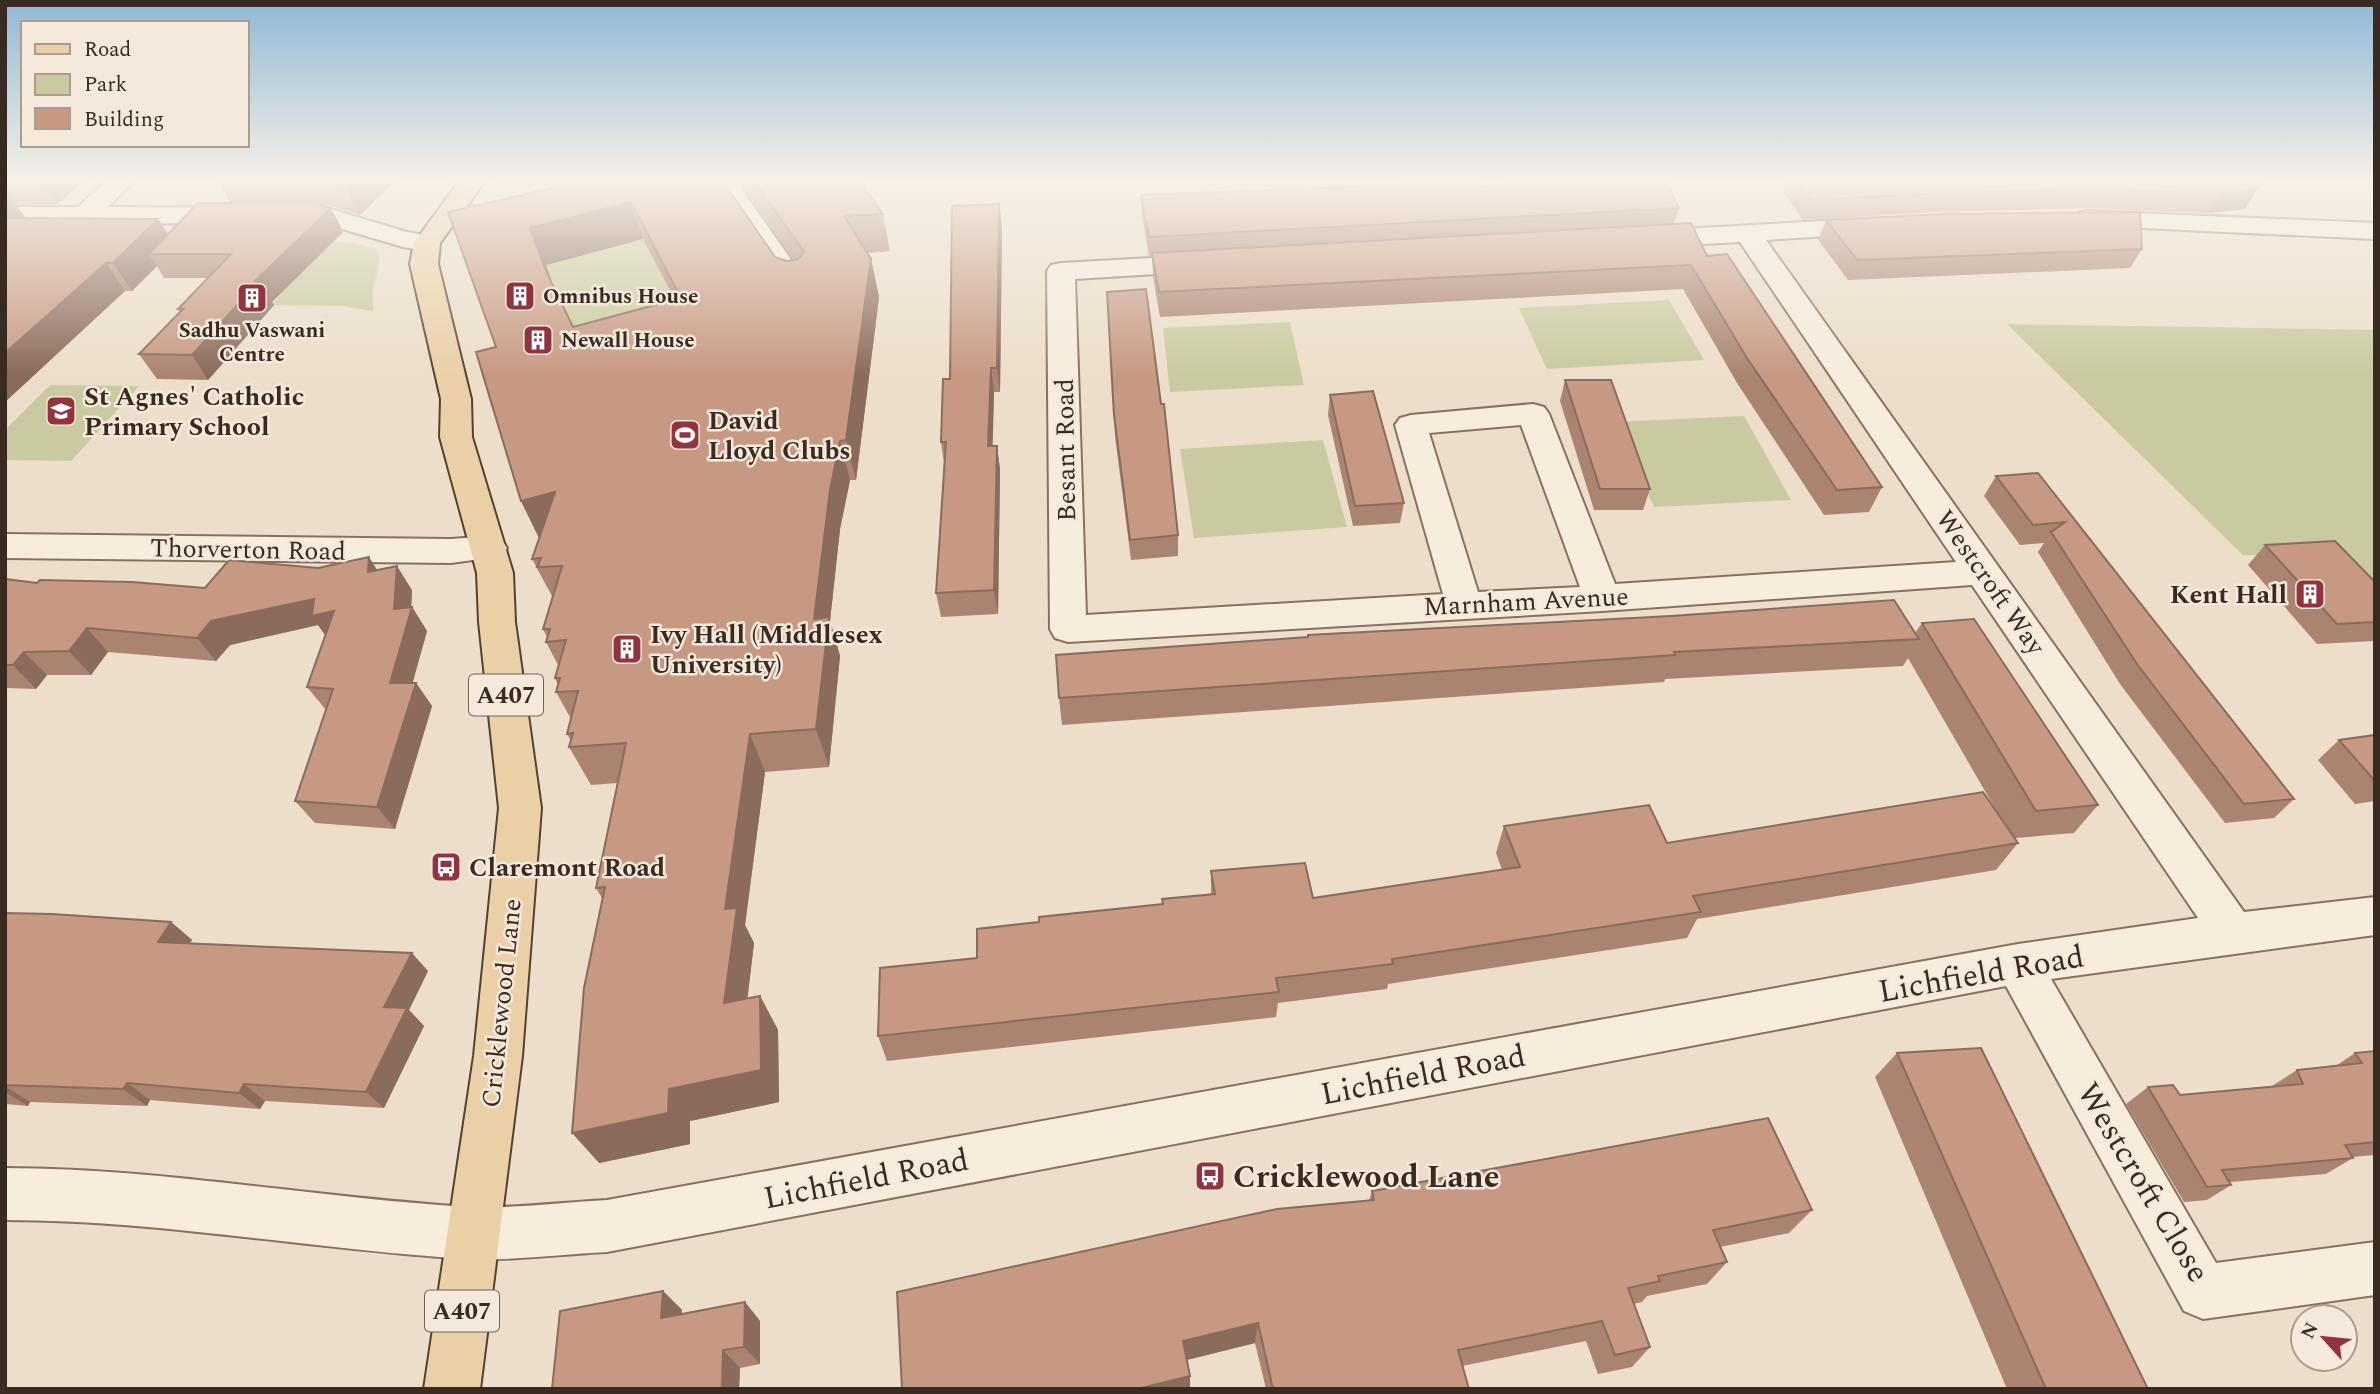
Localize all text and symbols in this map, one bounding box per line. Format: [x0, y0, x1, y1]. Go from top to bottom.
legend [21, 21, 248, 147]
text: Road [84, 34, 131, 66]
text: Park [84, 69, 128, 101]
text: Building [84, 104, 164, 136]
building icon: Omnibus House [503, 279, 537, 313]
building icon: Sadhu Vaswani Centre [235, 281, 269, 315]
place label: Omnibus House [543, 281, 698, 313]
place label: Sadhu Vaswani Centre [179, 315, 325, 371]
building icon: Newall House [521, 323, 555, 357]
place label: Newall House [561, 325, 695, 357]
place label: St Agnes' Catholic Primary School [84, 377, 304, 447]
street label: Besant Road [1045, 378, 1087, 522]
school or university icon: St Agnes' Catholic Primary School [44, 394, 78, 428]
place label: David Lloyd Clubs [708, 401, 851, 471]
sports icon: David Lloyd Clubs [668, 418, 702, 452]
street label: Westcroft Way [1925, 502, 2056, 665]
street label: Thorverton Road [150, 528, 346, 572]
place label: Kent Hall [2170, 575, 2287, 615]
street label: Marnham Avenue [1422, 577, 1630, 627]
building icon: Kent Hall [2293, 577, 2327, 611]
place label: Ivy Hall (Middlesex University) [650, 615, 883, 685]
building icon: Ivy Hall (Middlesex University) [610, 632, 644, 666]
road number: A407 [469, 674, 543, 716]
place label: Claremont Road [469, 848, 665, 888]
bus stop icon: Claremont Road [429, 850, 463, 884]
street label: Cricklewood Lane [471, 897, 533, 1110]
street label: Lichfield Road [1875, 932, 2088, 1017]
street label: Lichfield Road [1317, 1032, 1530, 1119]
street label: Westcroft Close [2064, 1073, 2222, 1292]
street label: Lichfield Road [760, 1136, 973, 1223]
place label: Cricklewood Lane [1233, 1153, 1500, 1202]
bus stop icon: Cricklewood Lane [1193, 1159, 1227, 1193]
road number: A407 [425, 1290, 499, 1331]
north arrow [2289, 1303, 2359, 1373]
text: N [2294, 1317, 2327, 1344]

